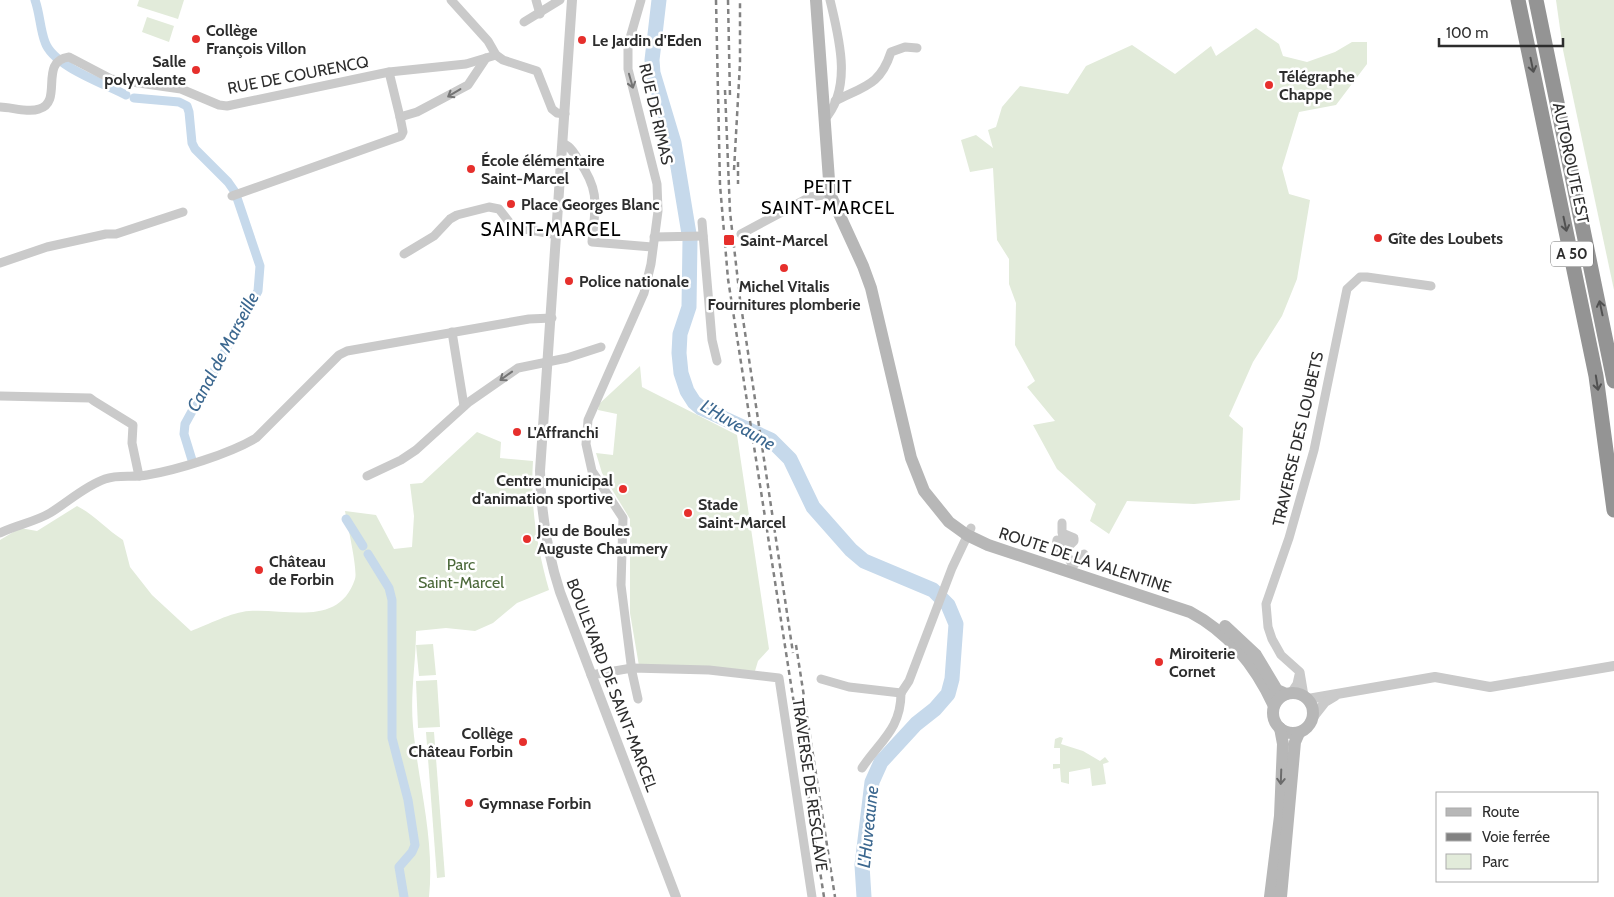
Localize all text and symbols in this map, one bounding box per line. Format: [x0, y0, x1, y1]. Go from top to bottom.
scale bar [1439, 15, 1563, 47]
place label: Collège François Villon [206, 21, 306, 58]
text: 100 m [1446, 24, 1488, 42]
place label: Le Jardin d'Eden [592, 31, 702, 50]
marker: Collège François Villon [190, 33, 202, 45]
marker: Le Jardin d'Eden [576, 34, 588, 46]
place label: Salle polyvalente [104, 52, 186, 89]
street label: RUE DE COURENCQ [226, 52, 370, 98]
one-way arrow [1528, 56, 1537, 72]
street label: RUE DE RIMAS [635, 61, 677, 167]
marker: Salle polyvalente [190, 64, 202, 76]
place label: Télégraphe Chappe [1279, 67, 1355, 104]
one-way arrow [627, 73, 637, 89]
marker: Télégraphe Chappe [1263, 79, 1275, 91]
one-way arrow [447, 89, 461, 99]
street label: AUTOROUTE EST [1549, 101, 1593, 226]
place label: École élémentaire Saint-Marcel [481, 151, 604, 188]
marker: École élémentaire Saint-Marcel [465, 163, 477, 175]
district label: PETIT SAINT-MARCEL [761, 176, 895, 219]
place label: Place Georges Blanc [521, 195, 660, 214]
marker: Place Georges Blanc [505, 198, 517, 210]
one-way arrow [1561, 215, 1571, 231]
district label: SAINT-MARCEL [481, 218, 621, 241]
place label: Gîte des Loubets [1388, 229, 1503, 248]
place label: Saint-Marcel [740, 231, 828, 250]
marker: Gîte des Loubets [1372, 232, 1384, 244]
marker: Saint-Marcel [722, 233, 736, 247]
road number: A 50 [1551, 242, 1593, 266]
marker: Michel Vitalis Fournitures plomberie [778, 262, 790, 274]
place label: Police nationale [579, 272, 689, 291]
marker: Police nationale [563, 275, 575, 287]
place label: Michel Vitalis Fournitures plomberie [708, 277, 860, 314]
water label: Canal de Marseille [182, 288, 264, 416]
one-way arrow [1595, 300, 1605, 316]
street label: TRAVERSE DES LOUBETS [1269, 350, 1327, 528]
one-way arrow [499, 371, 513, 381]
one-way arrow [1593, 375, 1603, 391]
water label: L'Huveaune [697, 395, 779, 455]
place label: L'Affranchi [527, 423, 599, 442]
marker: L'Affranchi [511, 426, 523, 438]
place label: Centre municipal d'animation sportive [472, 471, 613, 508]
marker: Centre municipal d'animation sportive [617, 483, 629, 495]
place label: Stade Saint-Marcel [698, 495, 786, 532]
marker: Stade Saint-Marcel [682, 507, 694, 519]
place label: Jeu de Boules Auguste Chaumery [536, 521, 668, 558]
street label: ROUTE DE LA VALENTINE [997, 523, 1174, 597]
marker: Jeu de Boules Auguste Chaumery [521, 533, 533, 545]
place label: Château de Forbin [269, 552, 334, 589]
park label: Parc Saint-Marcel [418, 555, 504, 592]
marker: Château de Forbin [253, 564, 265, 576]
street label: BOULEVARD DE SAINT-MARCEL [563, 576, 661, 794]
place label: Miroiterie Cornet [1169, 644, 1235, 681]
marker: Miroiterie Cornet [1153, 656, 1165, 668]
street label: TRAVERSE DE RESCLAVE [788, 697, 832, 873]
place label: Collège Château Forbin [408, 724, 513, 761]
marker: Collège Château Forbin [517, 736, 529, 748]
one-way arrow [1276, 768, 1286, 784]
water label: L'Huveaune [853, 785, 883, 869]
legend [1436, 792, 1599, 882]
place label: Gymnase Forbin [479, 794, 591, 813]
marker: Gymnase Forbin [463, 797, 475, 809]
text: Route [1482, 803, 1520, 821]
text: Voie ferrée [1482, 828, 1550, 846]
text: Parc [1482, 853, 1509, 871]

